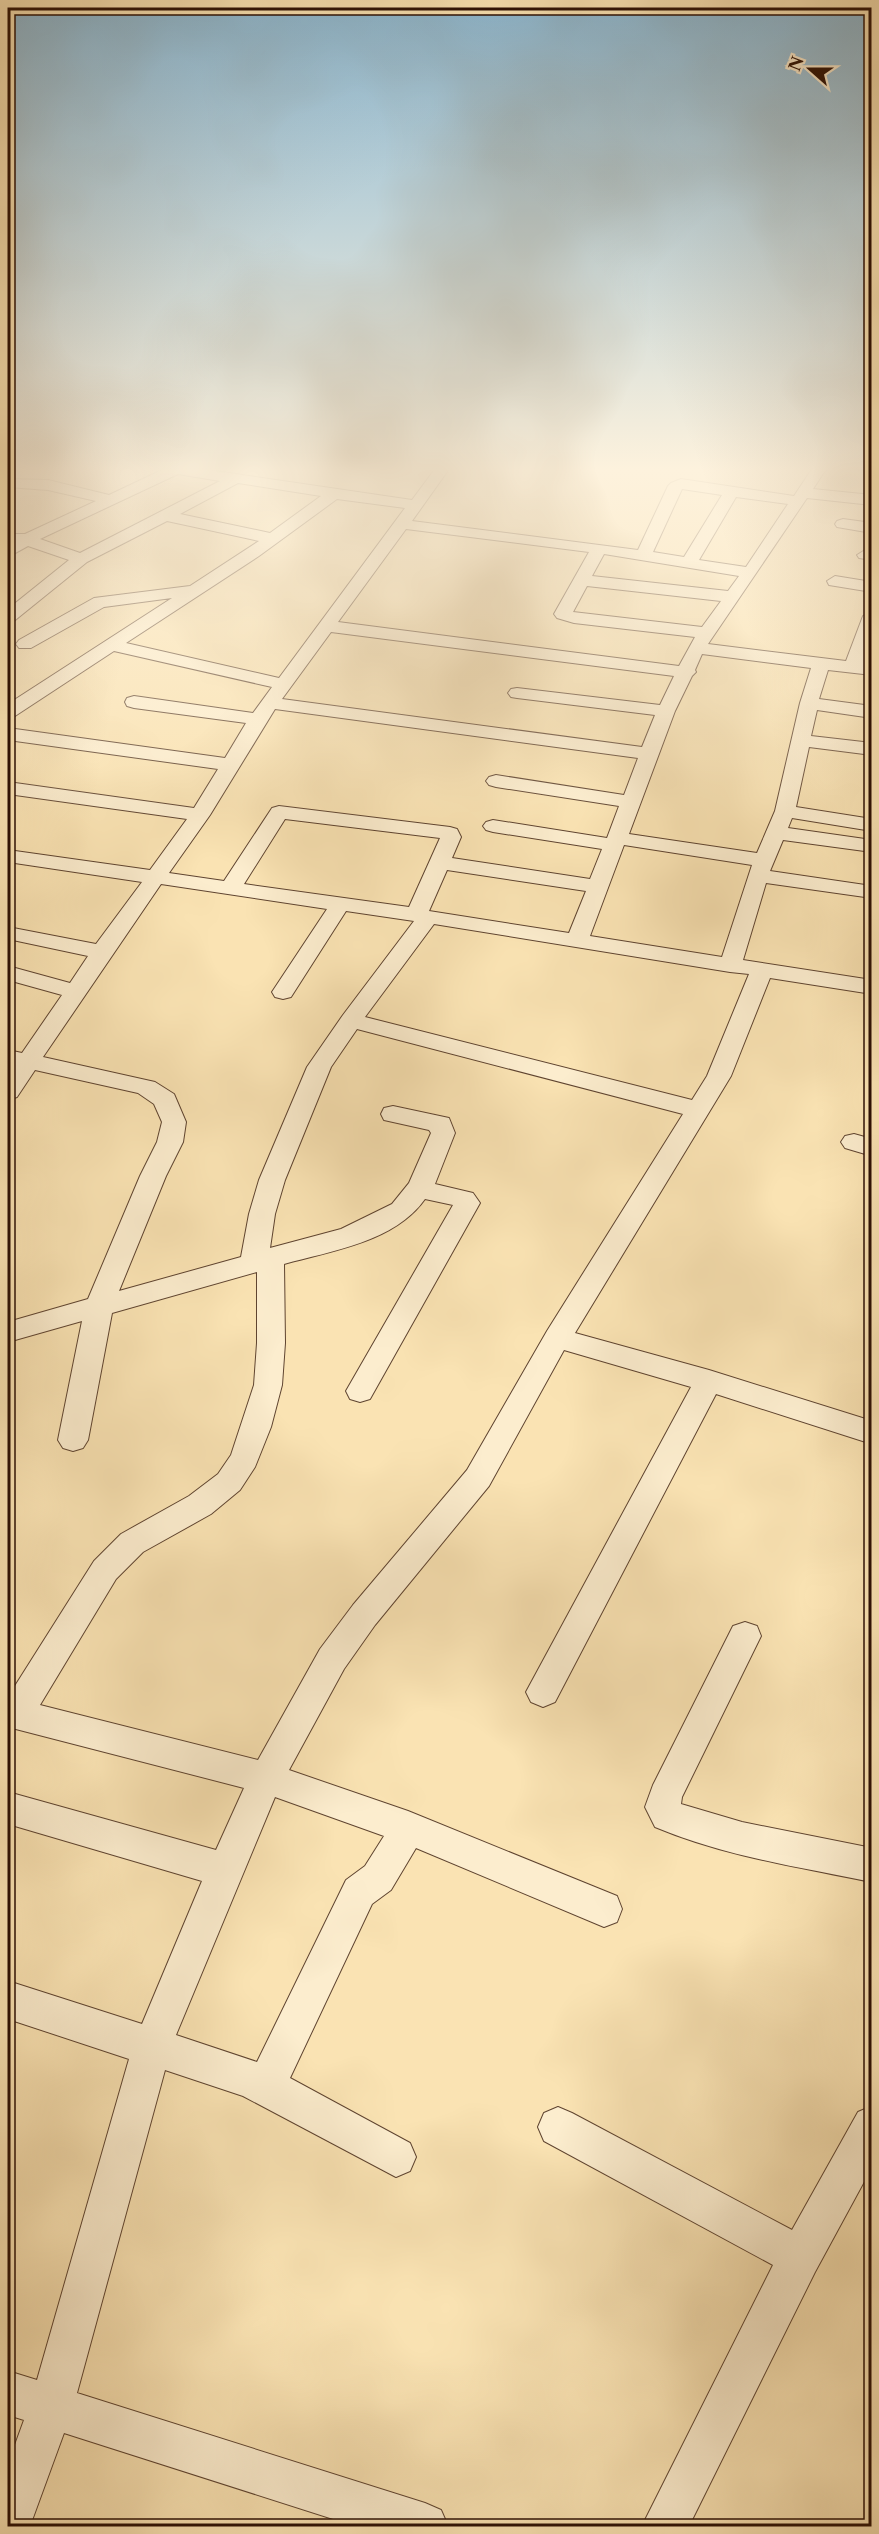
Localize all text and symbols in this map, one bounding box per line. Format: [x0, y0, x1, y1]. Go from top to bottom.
north arrow [780, 39, 840, 99]
text: N [784, 53, 808, 74]

